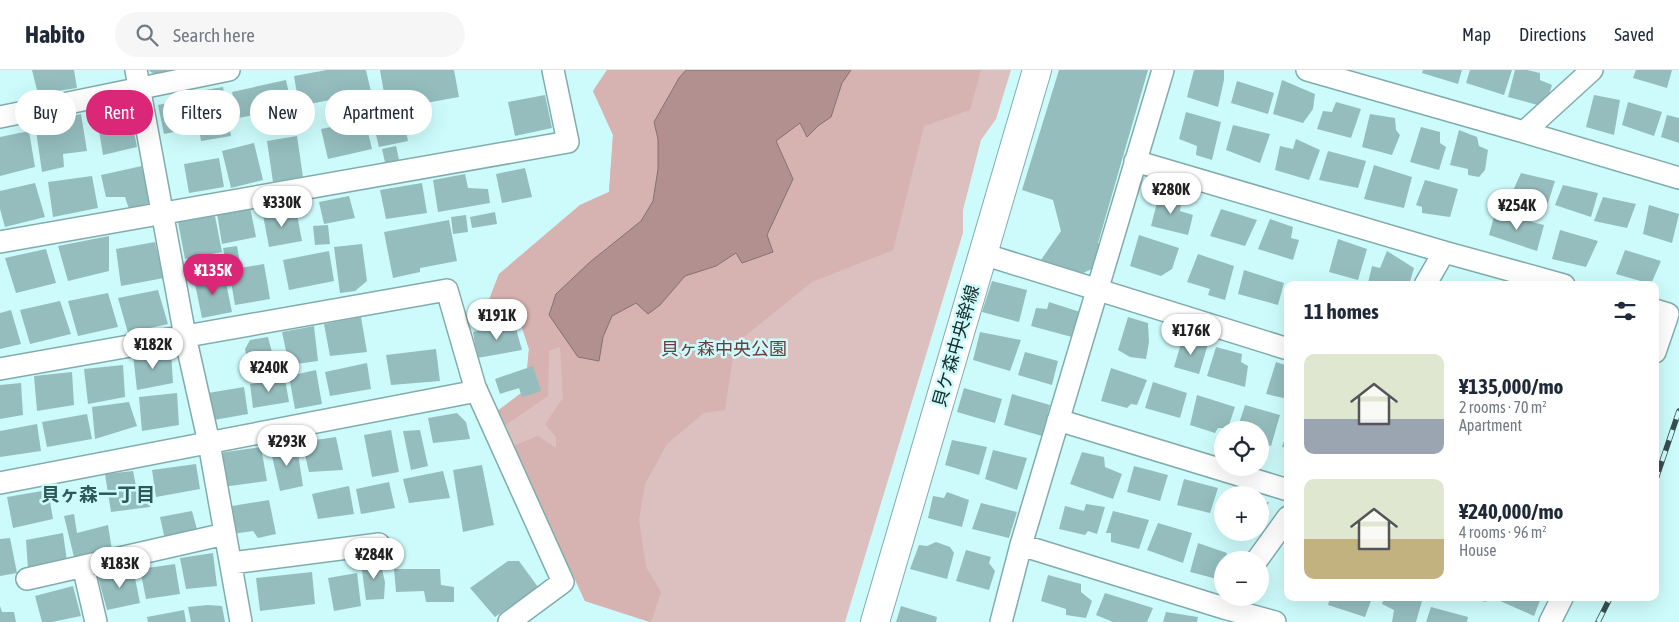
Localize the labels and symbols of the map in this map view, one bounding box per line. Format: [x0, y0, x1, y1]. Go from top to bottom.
pin: ¥280K [1136, 172, 1206, 215]
pin: ¥330K [247, 186, 317, 228]
pin: ¥254K [1482, 189, 1552, 231]
pin: ¥135K [178, 254, 248, 296]
street label: 貝ケ森中央幹線 [928, 282, 983, 409]
pin: ¥191K [462, 298, 532, 341]
pin: ¥176K [1156, 314, 1226, 356]
pin: ¥182K [118, 328, 188, 370]
park label: 貝ヶ森中央公園 [661, 338, 787, 359]
pin: ¥240K [234, 350, 304, 393]
pin: ¥293K [252, 424, 322, 467]
district label: 貝ヶ森一丁目 [41, 483, 155, 505]
pin: ¥284K [339, 538, 409, 580]
pin: ¥183K [85, 546, 155, 589]

